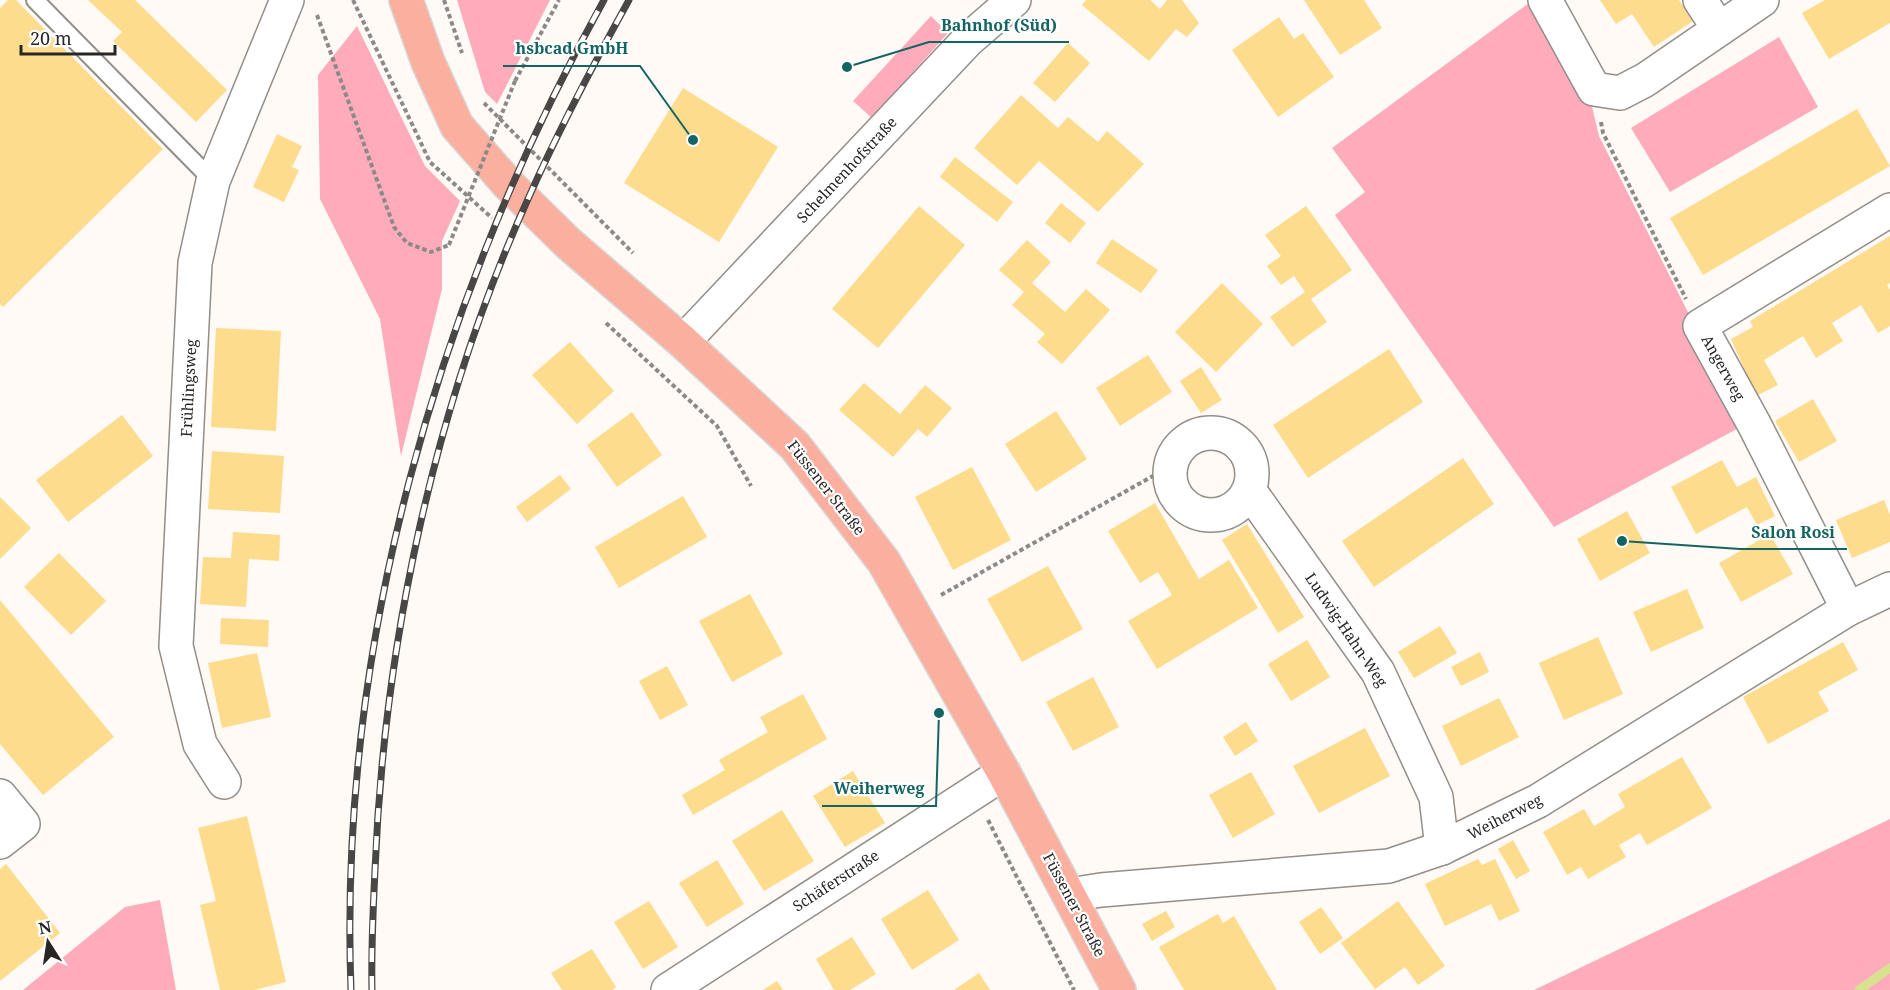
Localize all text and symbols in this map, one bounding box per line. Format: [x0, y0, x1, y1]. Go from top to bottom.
callout: Bahnhof (Süd) [929, 8, 1069, 42]
text: Bahnhof (Süd) [941, 14, 1057, 36]
scale bar [21, 18, 116, 56]
text: 20 m [30, 26, 72, 50]
callout: hsbcad GmbH [503, 32, 640, 66]
text: hsbcad GmbH [516, 37, 628, 59]
street label: Schelmenhofstraße [792, 112, 901, 227]
street label: Angerweg [1698, 331, 1750, 404]
street label: Frühlingsweg [175, 339, 201, 437]
street label: Füssener Straße [784, 436, 870, 539]
callout: Salon Rosi [1740, 515, 1847, 549]
text: Salon Rosi [1751, 521, 1835, 543]
street label: Ludwig-Hahn-Weg [1301, 568, 1392, 690]
callout: Weiherweg [822, 772, 936, 806]
text: Weiherweg [834, 777, 924, 799]
street label: Weiherweg [1464, 789, 1545, 843]
street label: Schäferstraße [788, 845, 882, 916]
street label: Füssener Straße [1039, 849, 1111, 960]
north arrow [18, 912, 78, 972]
text: N [36, 915, 54, 939]

